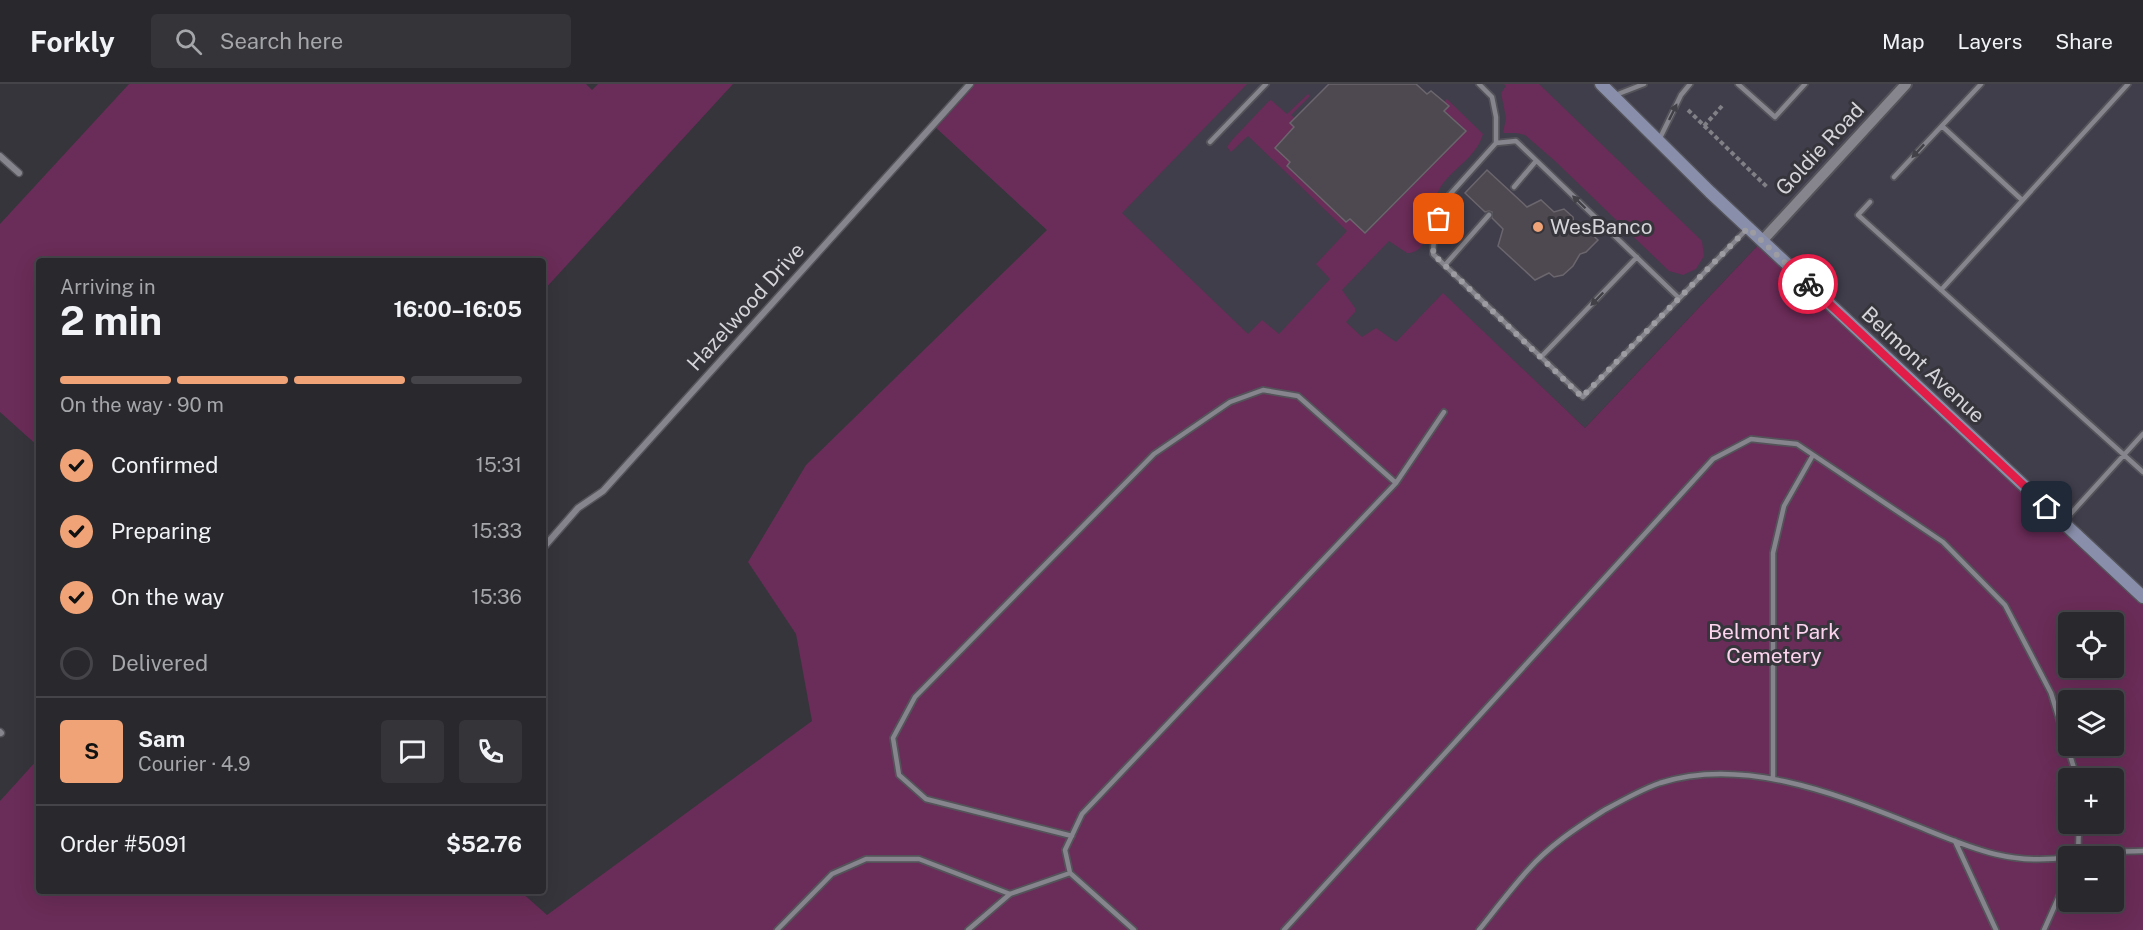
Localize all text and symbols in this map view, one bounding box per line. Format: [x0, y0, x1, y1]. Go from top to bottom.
search box [151, 14, 571, 68]
text: Forkly [30, 25, 115, 58]
icon: search [172, 25, 205, 58]
text: Search here [220, 28, 343, 54]
text: Map [1882, 29, 1925, 54]
text: Layers [1958, 29, 2022, 54]
text: Share [2055, 29, 2113, 54]
street label: Goldie Road [1770, 97, 1869, 200]
one-way arrow [1668, 103, 1677, 120]
one-way arrow [1911, 144, 1925, 159]
pin [1413, 193, 1464, 244]
one-way arrow [1573, 196, 1587, 210]
icon: bag [1422, 202, 1455, 235]
place label: WesBanco [1550, 214, 1653, 239]
marker: WesBanco [1531, 220, 1545, 234]
street label: Hazelwood Drive [682, 238, 810, 376]
courier [1778, 254, 1838, 314]
icon: bike [1792, 268, 1825, 301]
text: Arriving in [60, 275, 155, 299]
one-way arrow [1590, 292, 1604, 306]
text: 16:00–16:05 [393, 296, 522, 322]
text: 2 min [60, 298, 162, 344]
street label: Belmont Avenue [1857, 301, 1990, 428]
text: On the way · 90 m [60, 393, 224, 417]
icon: check [60, 449, 93, 482]
text: Confirmed [111, 452, 218, 478]
text: 15:31 [476, 453, 522, 477]
pin [2021, 481, 2072, 532]
icon: home [2030, 490, 2063, 523]
icon: check [60, 515, 93, 548]
text: Preparing [111, 518, 212, 544]
text: 15:33 [471, 519, 522, 543]
icon: check [60, 581, 93, 614]
text: On the way [111, 584, 224, 610]
text: 15:36 [472, 585, 522, 609]
map controls [2058, 612, 2124, 912]
button: locate [2058, 612, 2124, 678]
park label: Belmont Park Cemetery [1708, 619, 1840, 668]
text: Delivered [111, 650, 208, 676]
button: layers [2058, 690, 2124, 756]
button: chat [381, 720, 444, 783]
button: phone [459, 720, 522, 783]
text: Sam [138, 726, 185, 752]
text: S [84, 738, 99, 764]
text: Courier · 4.9 [138, 752, 250, 776]
button: + [2058, 768, 2124, 834]
text: Order #5091 [60, 831, 187, 857]
text: $52.76 [446, 831, 522, 857]
button: − [2058, 846, 2124, 912]

